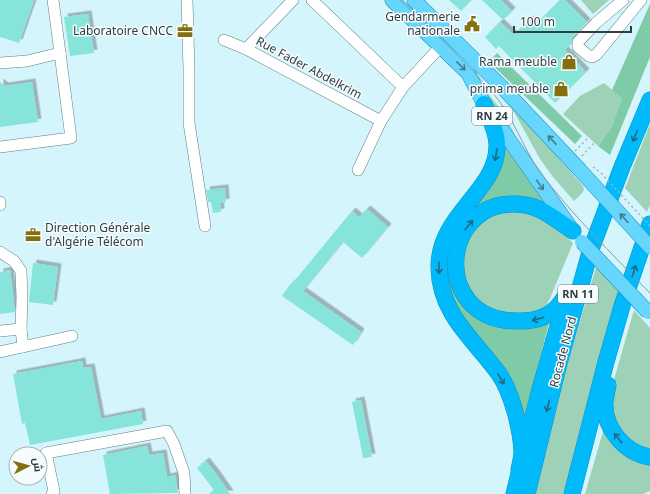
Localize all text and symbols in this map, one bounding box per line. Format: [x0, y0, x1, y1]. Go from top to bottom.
place label: Gendarmerie nationale [385, 8, 460, 39]
scale bar [514, 8, 631, 34]
text: 100 m [520, 13, 555, 30]
public building icon: Gendarmerie nationale [463, 15, 481, 33]
place label: Laboratoire CNCC [73, 22, 173, 39]
office icon: Laboratoire CNCC [176, 22, 194, 40]
street label: Rue Fader Abdelkrim [253, 32, 365, 103]
place label: Rama meuble [479, 53, 557, 70]
shop icon: Rama meuble [560, 53, 578, 71]
one-way arrow [456, 61, 466, 70]
place label: prima meuble [470, 80, 549, 97]
shop icon: prima meuble [552, 80, 570, 98]
road number: RN 24 [472, 107, 512, 125]
one-way arrow [631, 130, 638, 142]
one-way arrow [547, 135, 557, 145]
one-way arrow [492, 148, 500, 161]
one-way arrow [536, 179, 545, 190]
one-way arrow [619, 213, 628, 223]
place label: Direction Générale d'Algérie Télécom [45, 219, 151, 250]
one-way arrow [465, 220, 474, 230]
office icon: Direction Générale d'Algérie Télécom [24, 226, 42, 244]
one-way arrow [435, 261, 443, 274]
one-way arrow [631, 265, 638, 278]
road number: RN 11 [558, 285, 598, 303]
street label: Rocade Nord [545, 314, 580, 389]
one-way arrow [531, 316, 544, 323]
one-way arrow [498, 373, 506, 385]
one-way arrow [544, 400, 552, 413]
one-way arrow [613, 432, 622, 443]
north arrow [8, 446, 48, 486]
text: ش [30, 457, 47, 473]

